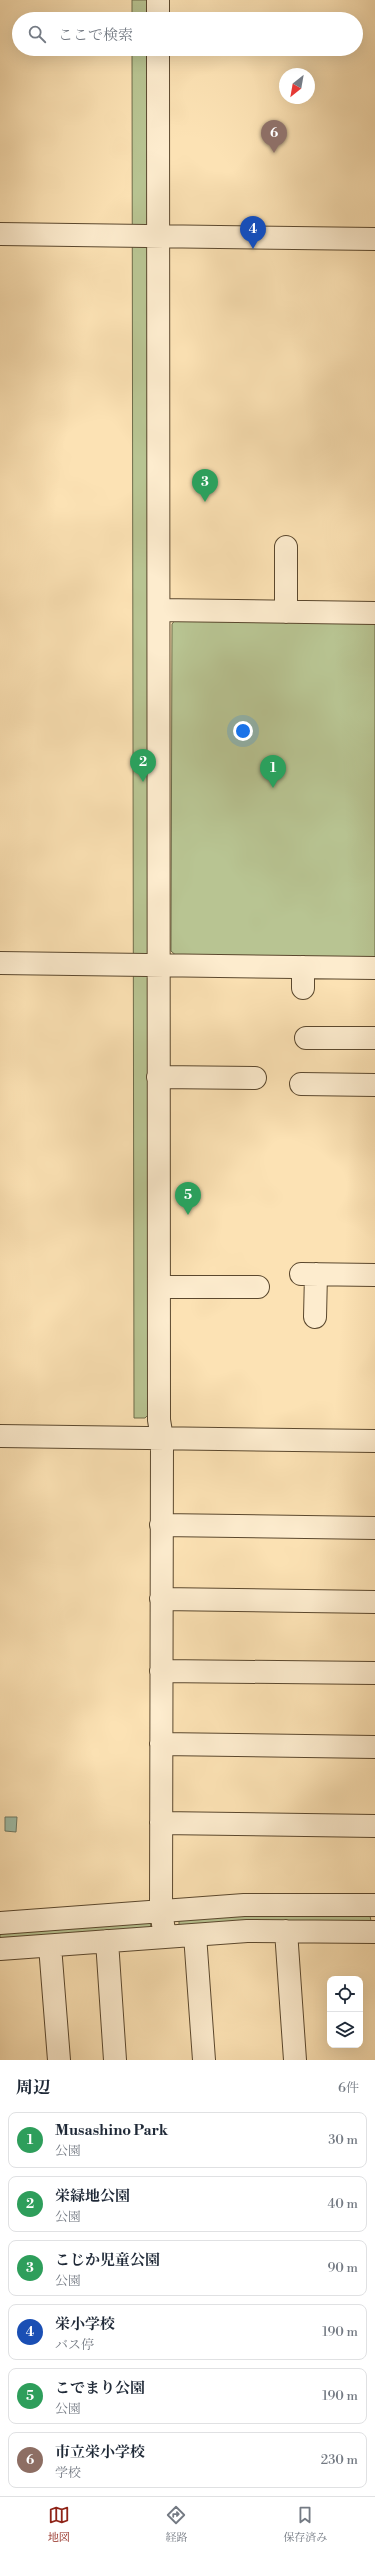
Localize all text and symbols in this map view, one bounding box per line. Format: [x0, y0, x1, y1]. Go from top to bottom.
search box [12, 12, 363, 56]
icon: search [26, 23, 48, 45]
text: ここで検索 [58, 26, 133, 45]
north arrow [279, 68, 315, 104]
pin: 6 [261, 120, 287, 153]
pin: 4 [240, 216, 266, 249]
pin: 3 [192, 469, 218, 502]
your location [233, 721, 253, 741]
pin: 2 [130, 749, 156, 782]
pin: 1 [260, 755, 286, 788]
pin: 5 [175, 1182, 201, 1215]
map controls [327, 1976, 363, 2048]
button: locate [327, 1976, 363, 2012]
button: layers [327, 2012, 363, 2048]
text: 周辺 [16, 2077, 50, 2099]
text: 6件 [338, 2080, 359, 2096]
text: Musashino Park [55, 2121, 168, 2140]
text: 1 [27, 2132, 33, 2148]
text: 30 m [328, 2132, 358, 2148]
text: 公園 [55, 2143, 81, 2159]
text: 栄緑地公園 [55, 2187, 130, 2206]
text: 2 [26, 2196, 34, 2212]
text: 40 m [328, 2196, 358, 2212]
text: 公園 [55, 2209, 81, 2225]
text: こじか児童公園 [55, 2251, 160, 2270]
text: 3 [26, 2260, 34, 2276]
text: 90 m [327, 2260, 358, 2276]
text: 公園 [55, 2273, 81, 2289]
text: 栄小学校 [55, 2315, 115, 2334]
text: 4 [26, 2324, 34, 2340]
text: 190 m [322, 2324, 358, 2340]
text: バス停 [55, 2337, 94, 2353]
text: こでまり公園 [55, 2379, 145, 2398]
text: 5 [26, 2388, 34, 2404]
text: 190 m [322, 2388, 358, 2404]
text: 公園 [55, 2401, 81, 2417]
text: 市立栄小学校 [55, 2443, 145, 2462]
text: 6 [26, 2452, 34, 2468]
text: 230 m [321, 2452, 358, 2468]
text: 学校 [55, 2465, 81, 2481]
tab: 地図 [48, 2504, 70, 2545]
tab: 経路 [165, 2504, 187, 2545]
tab: 保存済み [283, 2504, 327, 2545]

